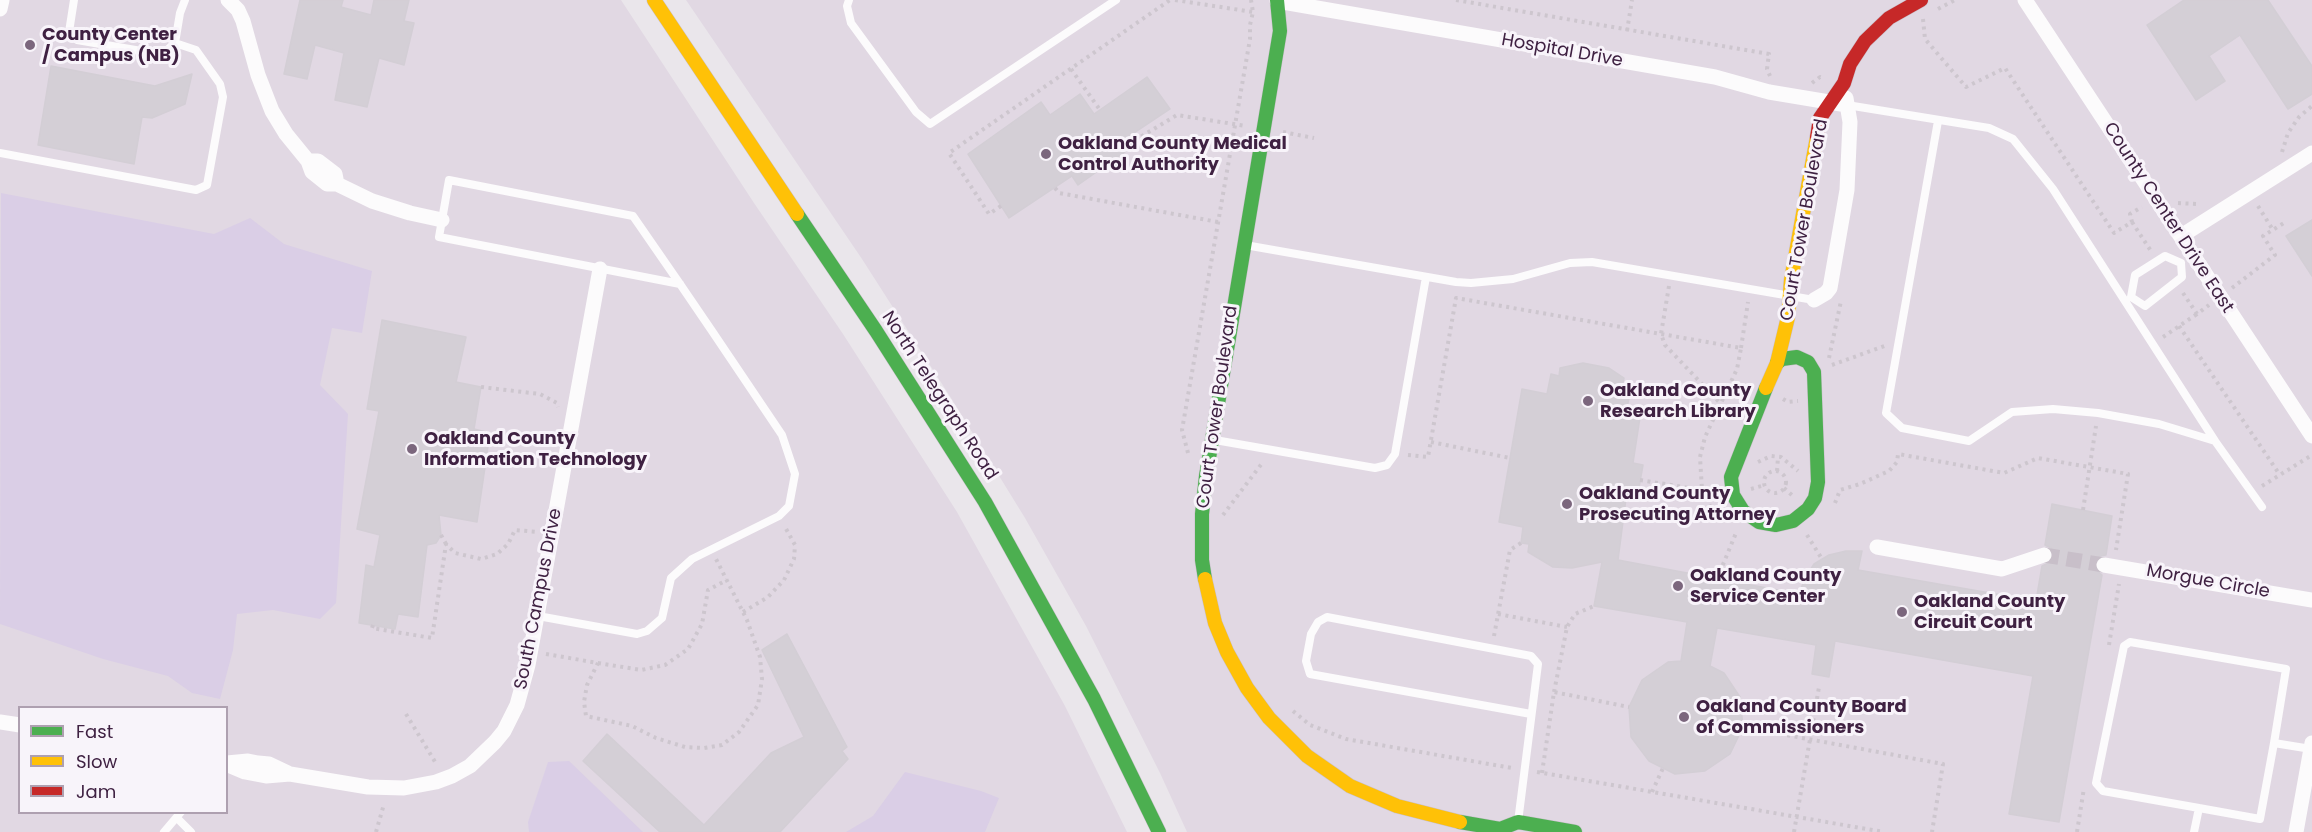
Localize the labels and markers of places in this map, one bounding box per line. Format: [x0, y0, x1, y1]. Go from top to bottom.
place label: County Center / Campus (NB) [42, 24, 180, 66]
marker: County Center / Campus (NB) [23, 38, 37, 52]
place label: Oakland County Medical Control Authority [1058, 133, 1287, 176]
marker: Oakland County Medical Control Authority [1039, 147, 1053, 161]
place label: Oakland County Research Library [1600, 380, 1756, 422]
marker: Oakland County Research Library [1581, 394, 1595, 408]
place label: Oakland County Information Technology [424, 428, 647, 470]
marker: Oakland County Information Technology [405, 442, 419, 456]
place label: Oakland County Prosecuting Attorney [1579, 483, 1776, 526]
marker: Oakland County Prosecuting Attorney [1560, 497, 1574, 511]
place label: Oakland County Service Center [1690, 565, 1841, 608]
marker: Oakland County Service Center [1671, 579, 1685, 593]
place label: Oakland County Circuit Court [1914, 591, 2065, 634]
marker: Oakland County Circuit Court [1895, 605, 1909, 619]
place label: Oakland County Board of Commissioners [1696, 696, 1907, 738]
marker: Oakland County Board of Commissioners [1677, 710, 1691, 724]

